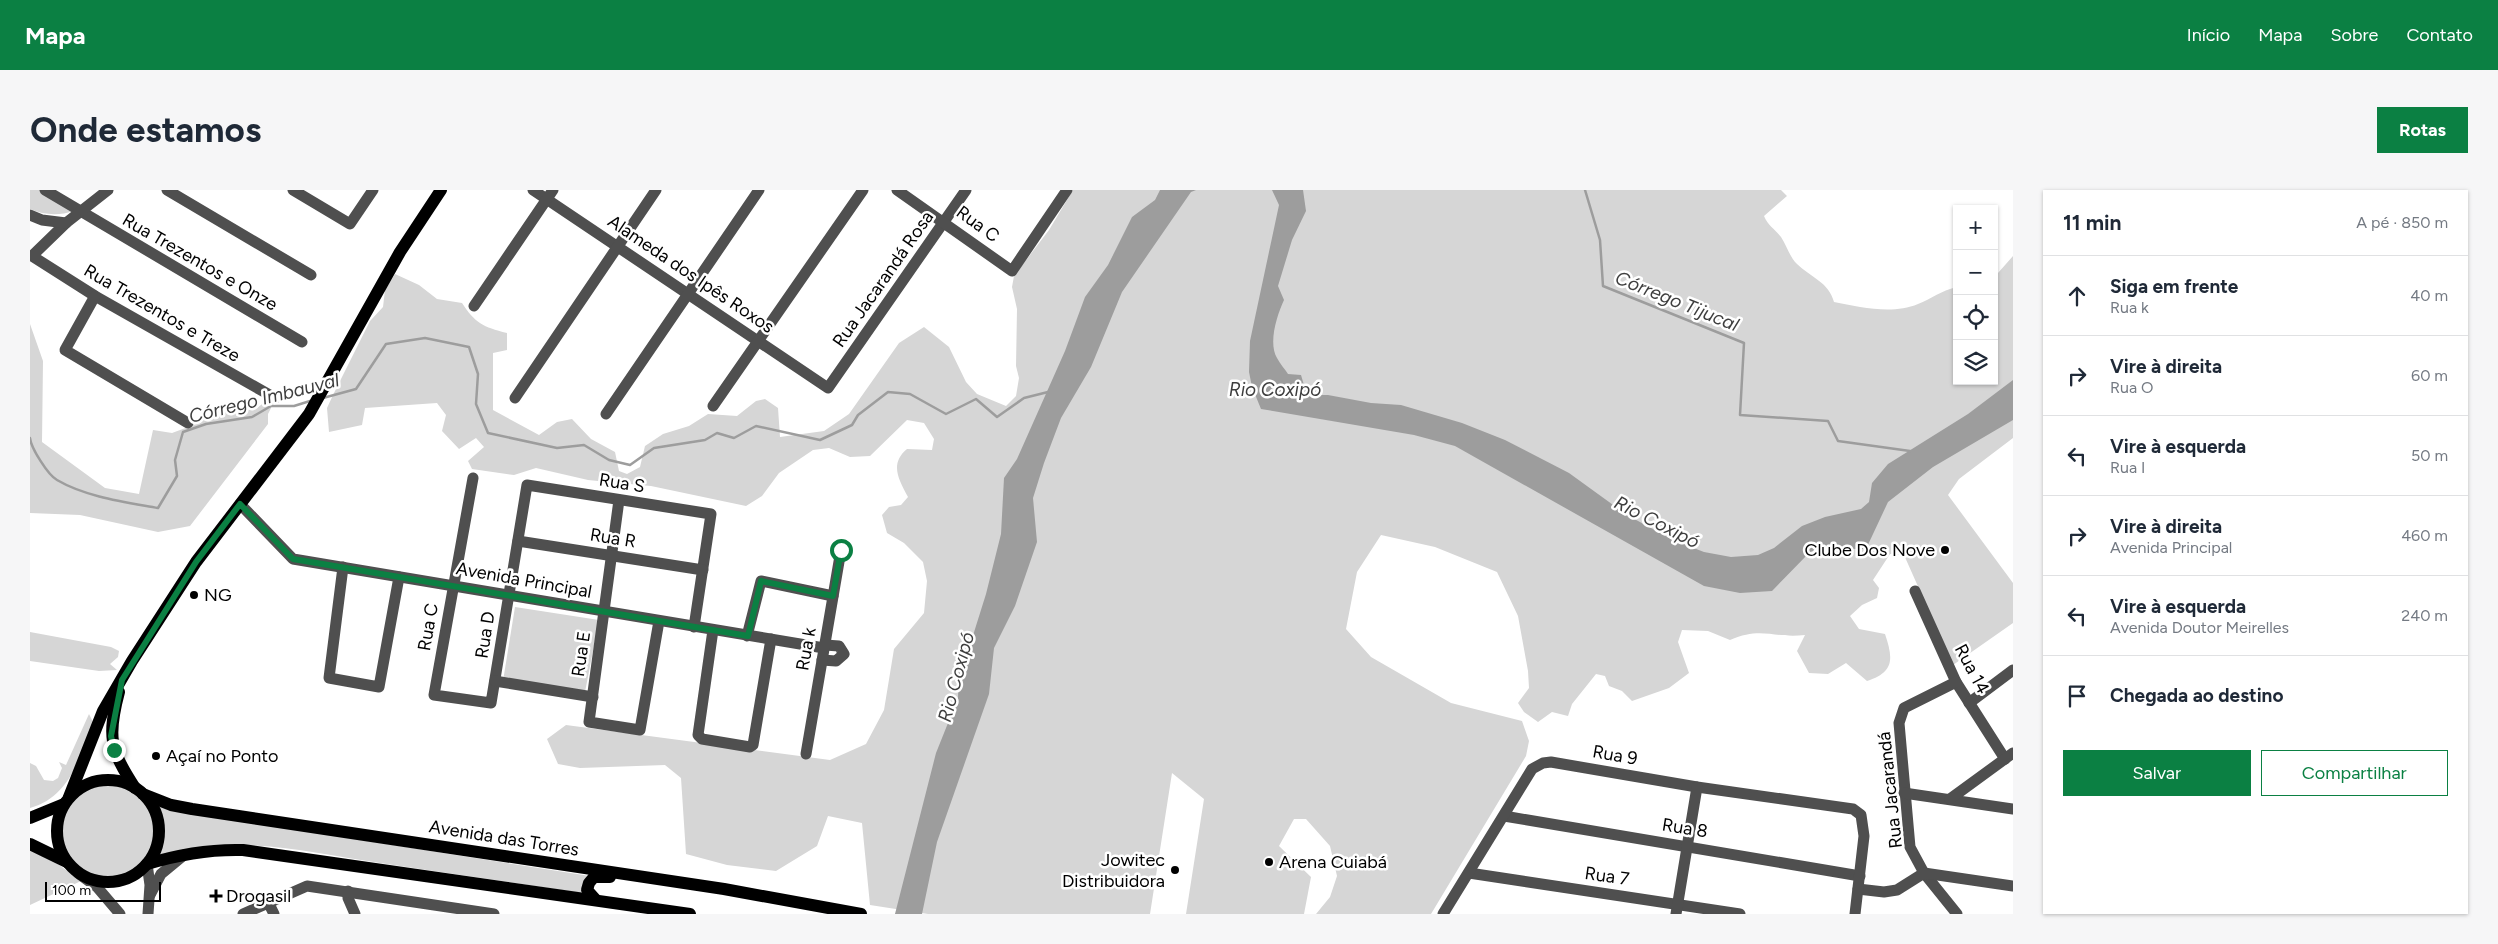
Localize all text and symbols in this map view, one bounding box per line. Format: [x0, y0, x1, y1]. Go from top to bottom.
text: Mapa [25, 21, 86, 50]
text: Início [2187, 24, 2230, 46]
text: Mapa [2258, 24, 2302, 46]
text: Sobre [2330, 24, 2378, 46]
text: Contato [2406, 24, 2473, 46]
button: Rotas [2377, 107, 2468, 153]
text: Onde estamos [30, 109, 261, 151]
street label: Rua C [952, 201, 1004, 247]
map controls [1953, 205, 1998, 385]
button: + [1953, 205, 1998, 250]
street label: Rua Jacarandá Rosa [828, 207, 938, 351]
street label: Rua Trezentos e Onze [118, 209, 282, 316]
street label: Alameda dos Ipês Roxos [604, 210, 778, 338]
text: 11 min [2063, 210, 2121, 235]
text: A pé · 850 m [2356, 213, 2448, 232]
button: − [1953, 250, 1998, 295]
street label: Rua Trezentos e Treze [80, 259, 244, 367]
water label: Córrego Tijucal [1612, 266, 1743, 336]
text: Siga em frente [2110, 275, 2238, 298]
icon: ahead [2063, 282, 2091, 310]
text: 40 m [2410, 286, 2448, 305]
button: locate [1953, 295, 1998, 340]
text: Rua k [2110, 298, 2149, 317]
button: layers [1953, 340, 1998, 385]
text: Vire à direita [2110, 355, 2222, 378]
icon: right [2063, 362, 2091, 390]
text: 60 m [2411, 366, 2448, 385]
water label: Córrego Imbauval [186, 368, 342, 428]
water label: Rio Coxipó [1229, 378, 1321, 401]
text: Rua O [2110, 378, 2153, 397]
text: Vire à esquerda [2110, 435, 2246, 458]
icon: left [2063, 442, 2091, 470]
text: 50 m [2411, 446, 2448, 465]
text: Rua I [2110, 458, 2145, 477]
street label: Rua S [598, 469, 646, 497]
water label: Rio Coxipó [1611, 491, 1703, 553]
text: Vire à direita [2110, 515, 2222, 538]
icon: right [2063, 522, 2091, 550]
street label: Rua R [588, 524, 638, 552]
text: 460 m [2401, 526, 2448, 545]
text: Avenida Principal [2110, 538, 2232, 557]
route start [830, 539, 853, 562]
place label: Clube Dos Nove [1804, 539, 1935, 561]
marker: Clube Dos Nove [1939, 544, 1951, 556]
street label: Avenida Principal [454, 557, 594, 603]
place label: NG [204, 584, 232, 606]
marker: NG [188, 589, 200, 601]
text: Vire à esquerda [2110, 595, 2246, 618]
street label: Rua C [413, 601, 443, 653]
icon: left [2063, 602, 2091, 630]
text: 240 m [2401, 606, 2448, 625]
street label: Rua D [470, 610, 500, 660]
text: Avenida Doutor Meirelles [2110, 618, 2289, 637]
street label: Rua k [791, 625, 821, 672]
water label: Rio Coxipó [933, 629, 979, 725]
street label: Rua E [567, 630, 595, 678]
street label: Rua 14 [1950, 640, 1994, 698]
icon: arrive [2063, 682, 2091, 710]
text: Chegada ao destino [2110, 684, 2283, 707]
street label: Rua Jacarandá [1873, 731, 1907, 849]
route end [103, 739, 126, 762]
street label: Rua 9 [1591, 740, 1639, 770]
place label: Açaí no Ponto [166, 745, 278, 767]
marker: Açaí no Ponto [150, 750, 162, 762]
button: Salvar [2063, 750, 2251, 796]
button: Compartilhar [2261, 750, 2448, 796]
street label: Rua 8 [1661, 814, 1709, 842]
street label: Avenida das Torres [427, 815, 581, 861]
place label: Jowitec Distribuidora [1062, 849, 1165, 892]
place label: Arena Cuiabá [1279, 851, 1387, 873]
marker: Arena Cuiabá [1263, 856, 1275, 868]
street label: Rua 7 [1583, 862, 1631, 890]
marker: Jowitec Distribuidora [1169, 864, 1181, 876]
scale bar [45, 879, 161, 902]
text: 100 m [52, 882, 91, 899]
place label: Drogasil [226, 885, 291, 907]
marker: Drogasil [210, 890, 222, 902]

